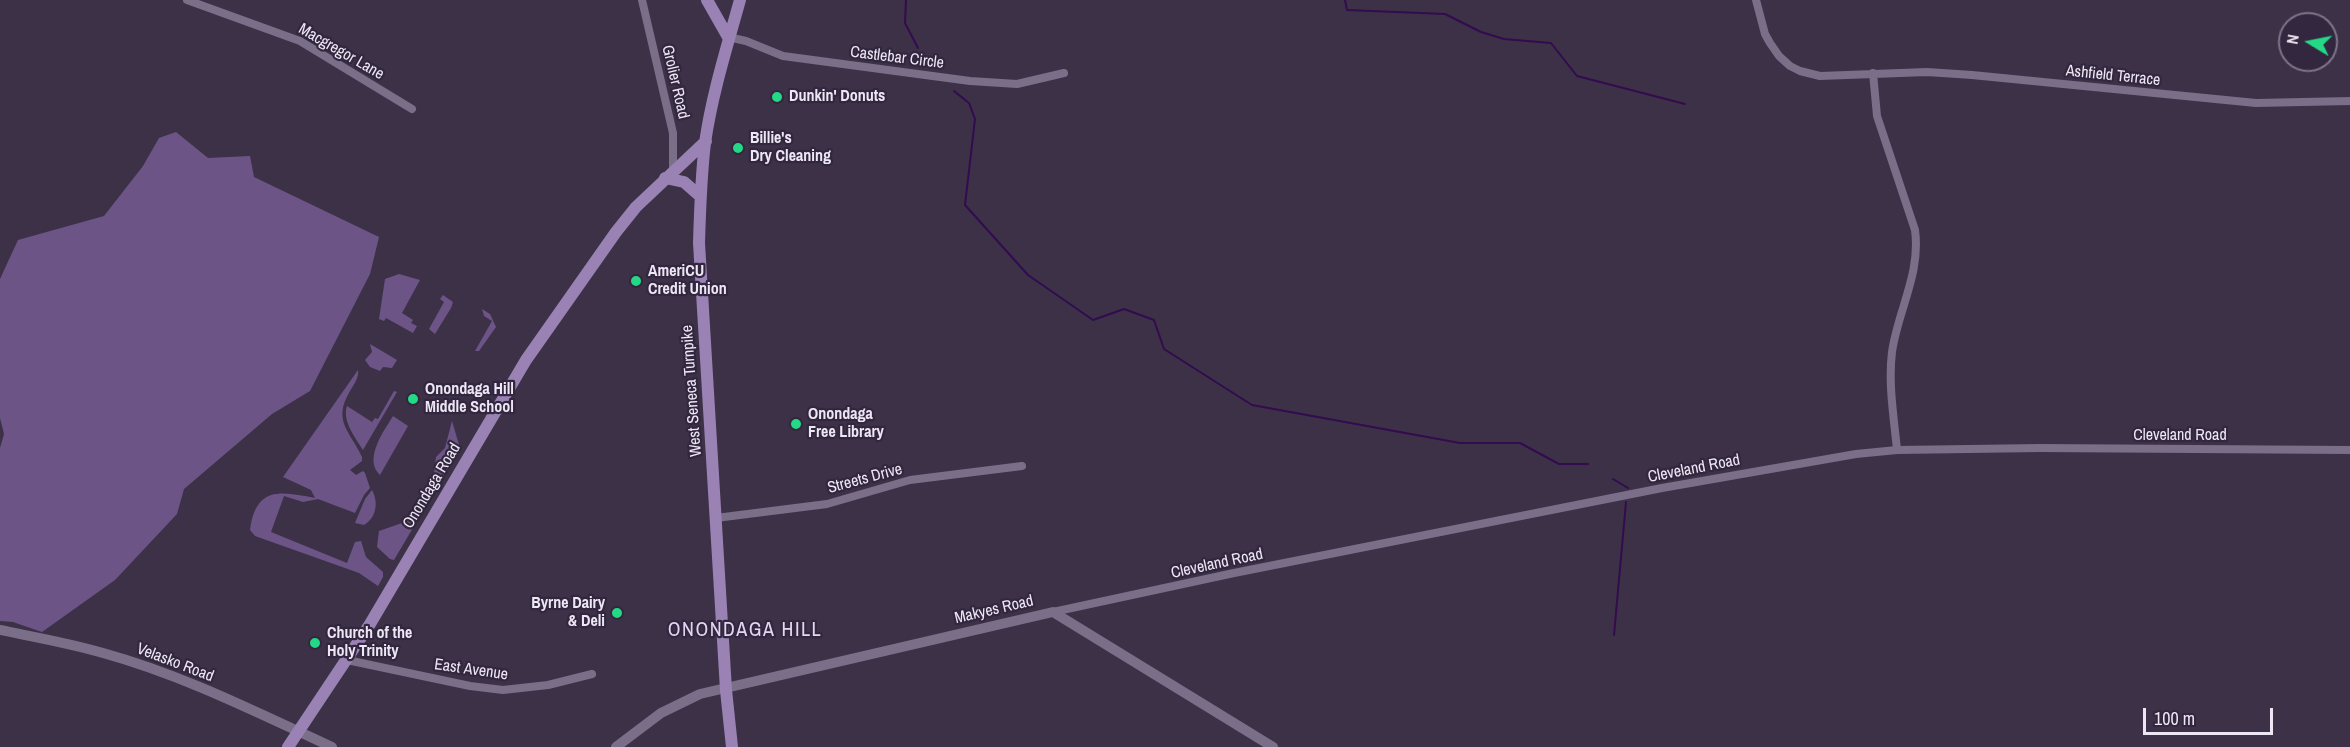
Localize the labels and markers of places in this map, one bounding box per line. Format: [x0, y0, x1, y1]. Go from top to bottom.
place label: Dunkin' Donuts [789, 87, 885, 107]
marker: Dunkin' Donuts [770, 90, 784, 104]
place label: Billie's Dry Cleaning [750, 129, 831, 167]
marker: Billie's Dry Cleaning [731, 141, 745, 155]
place label: AmeriCU Credit Union [648, 262, 727, 300]
marker: AmeriCU Credit Union [629, 274, 643, 288]
place label: Onondaga Hill Middle School [425, 380, 514, 418]
marker: Onondaga Hill Middle School [406, 392, 420, 406]
place label: Onondaga Free Library [808, 405, 884, 443]
marker: Onondaga Free Library [789, 417, 803, 431]
place label: Byrne Dairy & Deli [531, 594, 605, 632]
marker: Byrne Dairy & Deli [610, 606, 624, 620]
place label: Church of the Holy Trinity [327, 624, 412, 662]
marker: Church of the Holy Trinity [308, 636, 322, 650]

